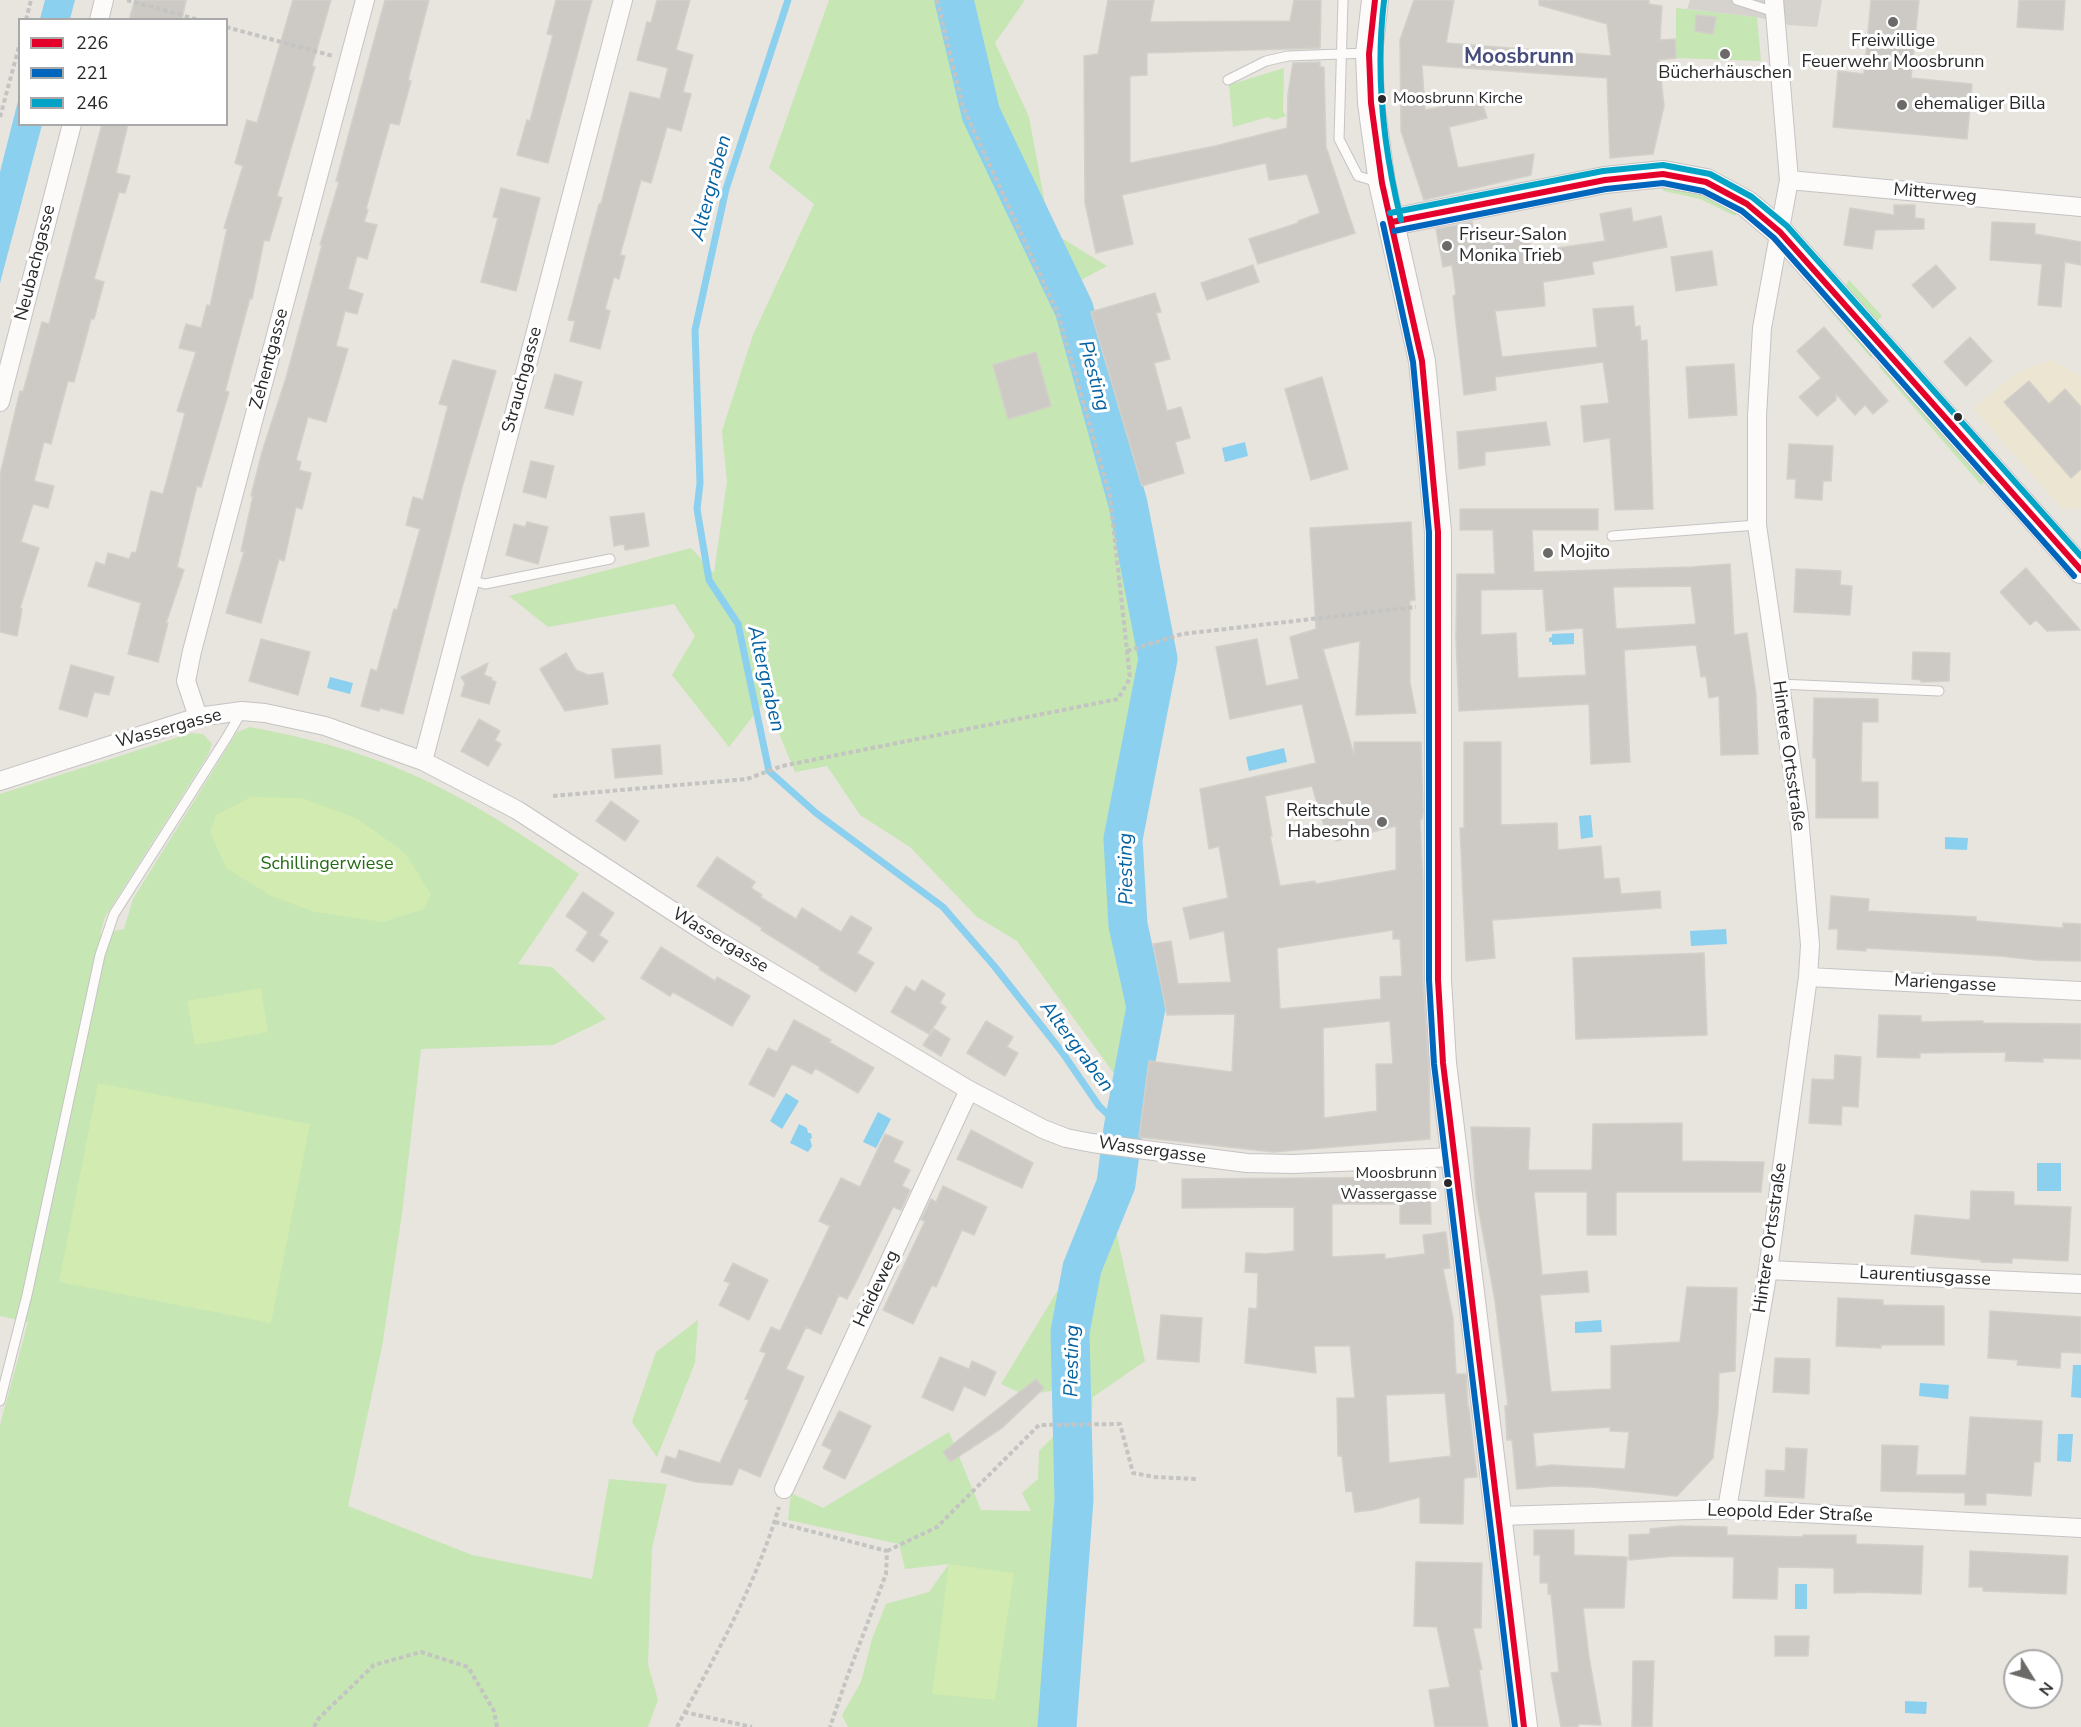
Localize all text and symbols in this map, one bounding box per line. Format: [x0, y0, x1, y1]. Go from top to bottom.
marker: Freiwillige Feuerwehr Moosbrunn [1886, 15, 1900, 29]
legend [18, 18, 228, 126]
text: 226 [76, 31, 108, 55]
place label: Freiwillige Feuerwehr Moosbrunn [1801, 31, 1985, 74]
district label: Moosbrunn [1464, 45, 1574, 71]
marker: Bücherhäuschen [1718, 47, 1732, 61]
text: 221 [76, 61, 108, 85]
place label: Bücherhäuschen [1658, 63, 1792, 85]
place label: Moosbrunn Kirche [1393, 89, 1523, 109]
text: 246 [76, 91, 108, 115]
marker: Moosbrunn Kirche [1376, 93, 1388, 105]
place label: ehemaliger Billa [1914, 94, 2046, 116]
marker: ehemaliger Billa [1895, 98, 1909, 112]
water label: Altergraben [686, 133, 738, 243]
street label: Mitterweg [1892, 180, 1978, 208]
street label: Neubachgasse [11, 203, 61, 323]
place label: Friseur-Salon Monika Trieb [1459, 225, 1567, 268]
marker: Friseur-Salon Monika Trieb [1440, 239, 1454, 253]
street label: Zehentgasse [246, 306, 294, 412]
street label: Strauchgasse [498, 325, 548, 435]
water label: Piesting [1072, 338, 1114, 414]
unlabelled marker [1952, 411, 1964, 423]
place label: Mojito [1560, 542, 1610, 564]
marker: Mojito [1541, 546, 1555, 560]
water label: Altergraben [741, 624, 789, 734]
street label: Hintere Ortsstraße [1767, 679, 1809, 833]
street label: Wassergasse [114, 705, 224, 753]
place label: Reitschule Habesohn [1286, 801, 1370, 844]
marker: Reitschule Habesohn [1375, 815, 1389, 829]
water label: Piesting [1114, 833, 1140, 905]
park label: Schillingerwiese [260, 854, 394, 876]
street label: Wassergasse [668, 904, 772, 978]
street label: Mariengasse [1893, 971, 1997, 997]
water label: Altergraben [1034, 997, 1118, 1097]
street label: Wassergasse [1097, 1133, 1207, 1169]
street label: Hintere Ortsstraße [1750, 1161, 1792, 1315]
place label: Moosbrunn Wassergasse [1341, 1164, 1437, 1202]
marker: Moosbrunn Wassergasse [1442, 1177, 1454, 1189]
street label: Heideweg [850, 1247, 904, 1331]
street label: Laurentiusgasse [1859, 1263, 1991, 1291]
water label: Piesting [1060, 1325, 1086, 1397]
street label: Leopold Eder Straße [1707, 1500, 1873, 1528]
north arrow [2003, 1649, 2063, 1709]
text: N [2033, 1677, 2058, 1700]

